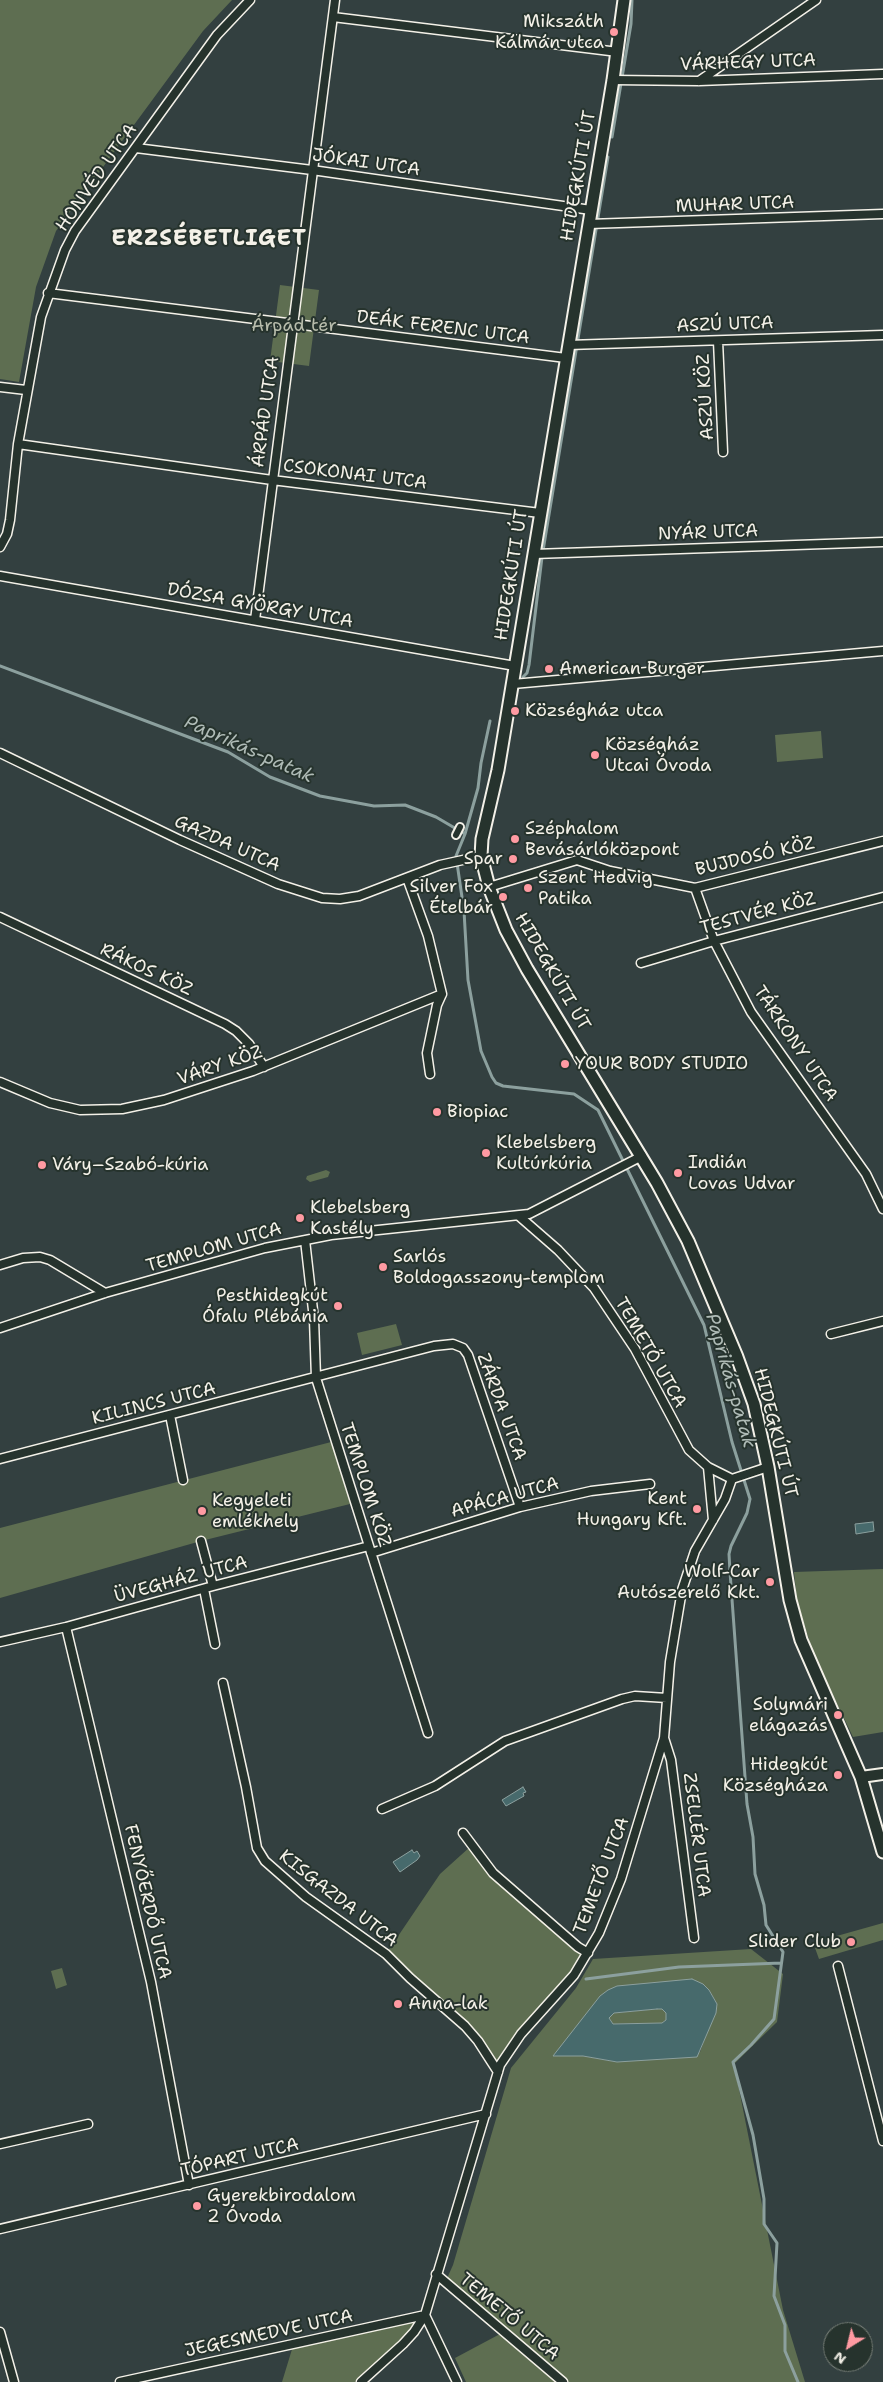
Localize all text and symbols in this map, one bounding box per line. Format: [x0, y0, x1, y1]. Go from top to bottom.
place label: Mikszáth Kálmán utca [495, 11, 604, 54]
marker: Mikszáth Kálmán utca [608, 26, 620, 38]
street label: VÁRHEGY UTCA [680, 50, 816, 76]
street label: HIDEGKÚTI ÚT [557, 109, 601, 243]
street label: HONVÉD UTCA [52, 120, 142, 236]
street label: JÓKAI UTCA [311, 145, 421, 181]
street label: MUHAR UTCA [675, 192, 795, 218]
district label: ERZSÉBETLIGET [110, 226, 308, 252]
street label: DEÁK FERENC UTCA [355, 307, 531, 349]
street label: ASZÚ UTCA [676, 313, 774, 337]
park label: Árpád tér [251, 315, 337, 337]
street label: ASZÚ KÖZ [693, 353, 719, 441]
street label: ÁRPÁD UTCA [248, 355, 284, 469]
street label: CSOKONAI UTCA [282, 455, 428, 495]
street label: HIDEGKÚTI ÚT [491, 508, 533, 642]
street label: NYÁR UTCA [657, 520, 759, 546]
street label: DÓZSA GYÖRGY UTCA [165, 579, 355, 633]
place label: American Burger [559, 658, 705, 680]
marker: American Burger [543, 663, 555, 675]
place label: Községház utca [525, 700, 663, 722]
marker: Községház utca [509, 705, 521, 717]
water label: Paprikás-patak [181, 711, 317, 789]
place label: Községház Utcai Óvoda [605, 734, 711, 776]
marker: Községház Utcai Óvoda [589, 749, 601, 761]
street label: GAZDA UTCA [171, 811, 283, 877]
place label: Széphalom Bevásárlóközpont [525, 818, 680, 861]
marker: Széphalom Bevásárlóközpont [509, 833, 521, 845]
street label: BUJDOSÓ KÖZ [693, 833, 817, 881]
place label: Spar [464, 848, 503, 870]
marker: Spar [507, 853, 519, 865]
place label: Szent Hedvig Patika [538, 867, 652, 910]
place label: Silver Fox Ételbár [410, 876, 493, 919]
marker: Szent Hedvig Patika [522, 882, 534, 894]
street label: TESTVÉR KÖZ [698, 888, 818, 940]
marker: Silver Fox Ételbár [497, 891, 509, 903]
street label: HIDEGKÚTI ÚT [510, 909, 594, 1035]
street label: RÁKOS KÖZ [96, 939, 196, 1001]
street label: TÁRKONY UTCA [748, 982, 842, 1106]
street label: VÁRY KÖZ [175, 1041, 265, 1091]
place label: YOUR BODY STUDIO [575, 1053, 748, 1075]
marker: YOUR BODY STUDIO [559, 1058, 571, 1070]
place label: Biopiac [447, 1101, 508, 1123]
marker: Biopiac [431, 1106, 443, 1118]
place label: Klebelsberg Kultúrkúria [496, 1132, 596, 1174]
marker: Klebelsberg Kultúrkúria [480, 1147, 492, 1159]
place label: Indián Lovas Udvar [688, 1152, 796, 1194]
place label: Váry–Szabó-kúria [52, 1154, 208, 1176]
marker: Váry–Szabó-kúria [36, 1159, 48, 1171]
marker: Indián Lovas Udvar [672, 1167, 684, 1179]
place label: Klebelsberg Kastély [310, 1197, 410, 1240]
marker: Klebelsberg Kastély [294, 1212, 306, 1224]
street label: TEMPLOM UTCA [144, 1218, 284, 1278]
place label: Sarlós Boldogasszony-templom [393, 1246, 605, 1288]
marker: Sarlós Boldogasszony-templom [377, 1261, 389, 1273]
place label: Pesthidegkút Ófalu Plébánia [202, 1285, 328, 1328]
street label: TEMETŐ UTCA [610, 1294, 690, 1412]
marker: Pesthidegkút Ófalu Plébánia [332, 1300, 344, 1312]
water label: Paprikás-patak [700, 1311, 760, 1451]
street label: ZÁRDA UTCA [472, 1350, 530, 1464]
street label: HIDEGKÚTI ÚT [748, 1366, 802, 1500]
street label: KILINCS UTCA [90, 1378, 218, 1430]
street label: TEMPLOM KÖZ [335, 1420, 395, 1550]
street label: APÁCA UTCA [449, 1473, 561, 1523]
place label: Kent Hungary Kft. [577, 1488, 687, 1530]
place label: Kegyeleti emlékhely [212, 1490, 299, 1532]
marker: Kent Hungary Kft. [691, 1503, 703, 1515]
marker: Kegyeleti emlékhely [196, 1505, 208, 1517]
street label: ÜVEGHÁZ UTCA [112, 1552, 250, 1608]
place label: Wolf-Car Autószerelő Kkt. [617, 1561, 760, 1604]
marker: Wolf-Car Autószerelő Kkt. [764, 1576, 776, 1588]
place label: Solymári elágazás [749, 1694, 828, 1736]
marker: Solymári elágazás [832, 1709, 844, 1721]
place label: Hidegkút Községháza [723, 1754, 828, 1796]
marker: Hidegkút Községháza [832, 1769, 844, 1781]
street label: ZSELLÉR UTCA [678, 1772, 714, 1898]
street label: TEMETŐ UTCA [570, 1814, 634, 1938]
street label: FENYŐERDŐ UTCA [119, 1823, 175, 1981]
street label: KISGAZDA UTCA [274, 1846, 402, 1952]
place label: Slider Club [748, 1931, 841, 1953]
marker: Slider Club [845, 1936, 857, 1948]
place label: Anna-lak [408, 1993, 488, 2015]
marker: Anna-lak [392, 1998, 404, 2010]
street label: TÓPART UTCA [179, 2134, 301, 2182]
place label: Gyerekbirodalom 2 Óvoda [207, 2185, 356, 2228]
marker: Gyerekbirodalom 2 Óvoda [191, 2200, 203, 2212]
street label: TEMETŐ UTCA [454, 2269, 564, 2365]
street label: JEGESMEDVE UTCA [183, 2306, 355, 2362]
north arrow [823, 2322, 873, 2372]
text: N [830, 2348, 850, 2369]

